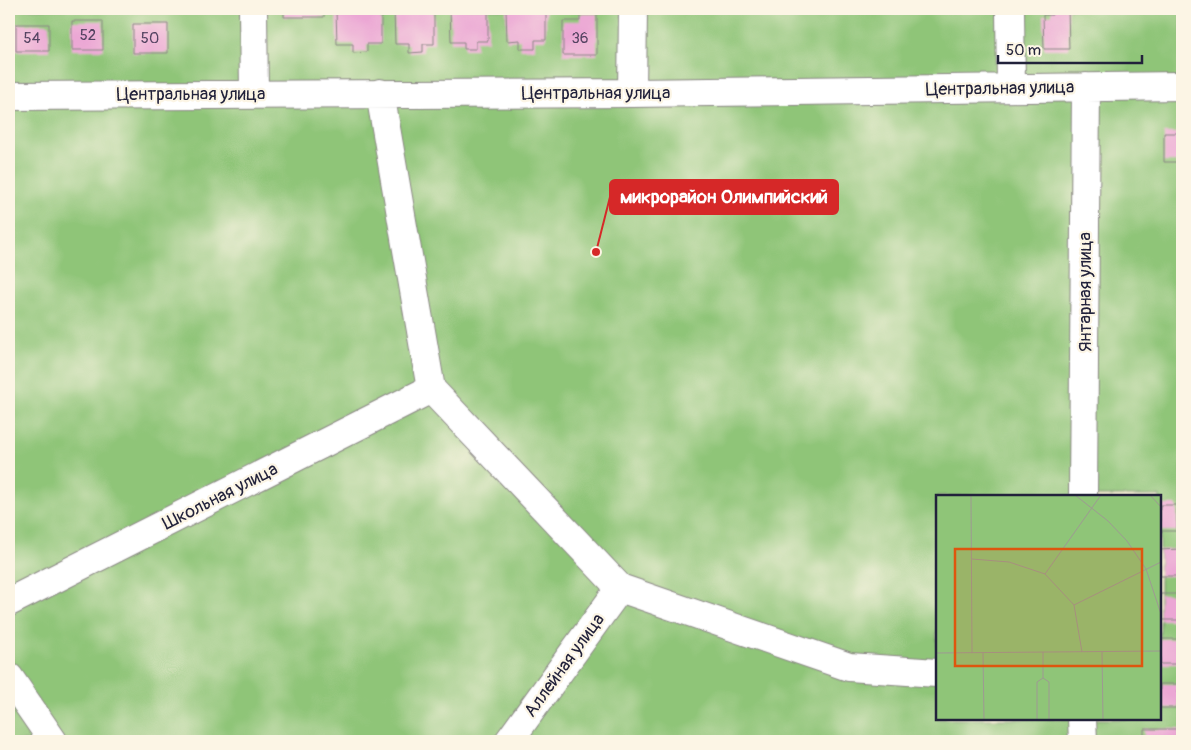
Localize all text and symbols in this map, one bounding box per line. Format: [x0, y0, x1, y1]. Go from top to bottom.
house number: 52 [80, 26, 96, 45]
house number: 54 [24, 29, 41, 48]
house number: 50 [141, 29, 159, 48]
house number: 36 [571, 29, 589, 48]
scale bar [998, 32, 1142, 64]
text: 50 m [1006, 41, 1041, 60]
street label: Центральная улица [925, 76, 1075, 101]
street label: Центральная улица [522, 82, 670, 105]
street label: Центральная улица [117, 83, 265, 106]
callout: микрорайон Олимпийский [610, 180, 838, 214]
text: микрорайон Олимпийский [620, 185, 828, 209]
street label: Янтарная улица [1074, 232, 1097, 352]
street label: Школьная улица [159, 458, 282, 535]
inset map [936, 495, 1161, 720]
street label: Аллейная улица [519, 609, 610, 722]

